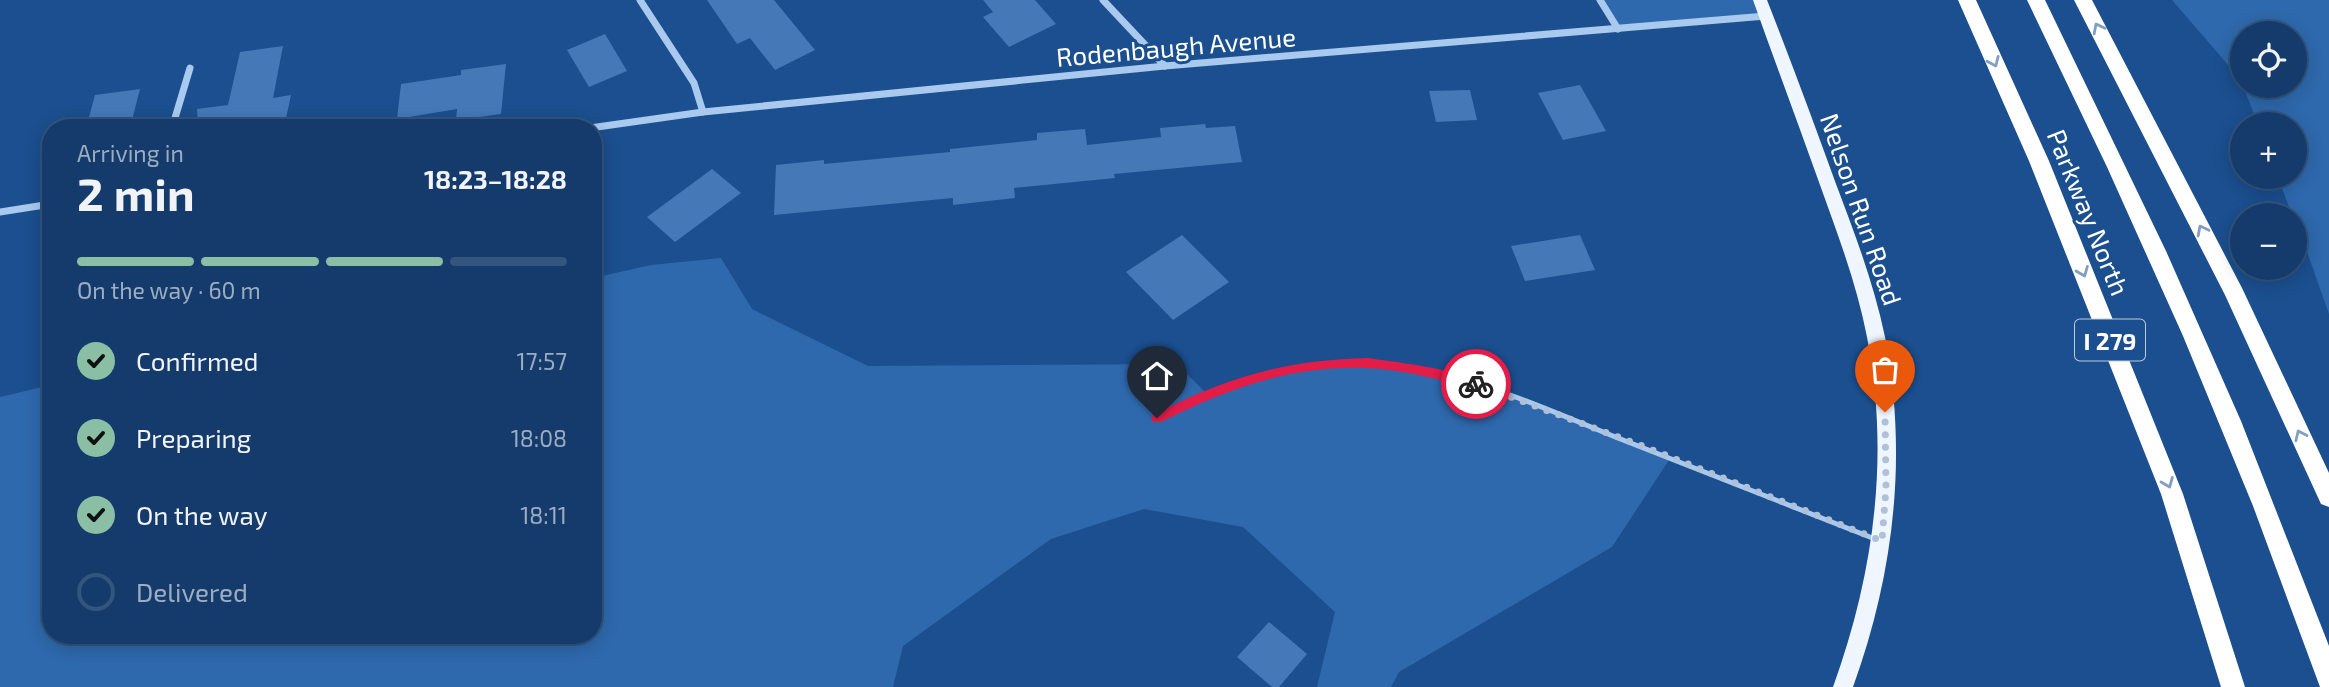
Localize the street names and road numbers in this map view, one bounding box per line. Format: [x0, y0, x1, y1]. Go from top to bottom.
street label: Rodenbaugh Avenue [1055, 20, 1297, 72]
street label: Nelson Run Road [1815, 109, 1909, 309]
street label: Parkway North [2042, 124, 2136, 300]
road number: I 279 [2075, 320, 2145, 360]

